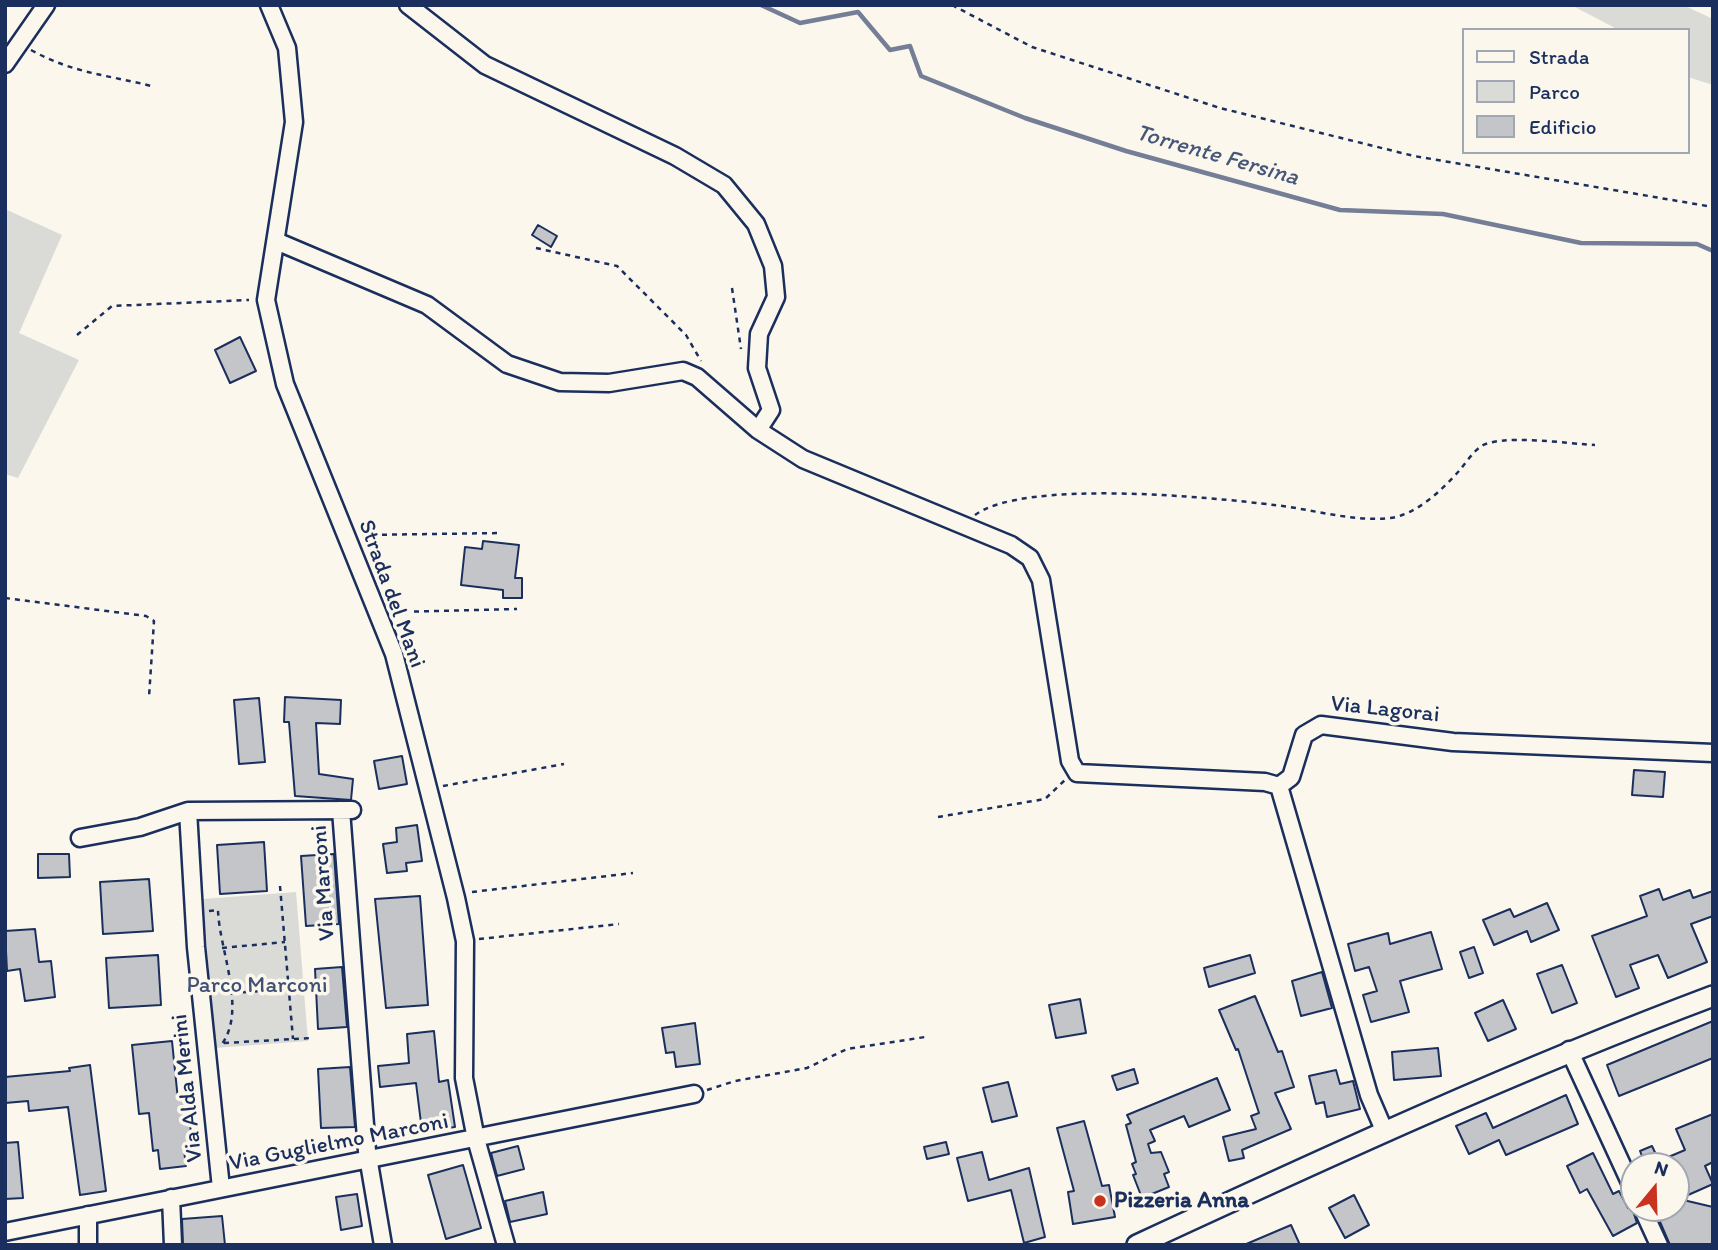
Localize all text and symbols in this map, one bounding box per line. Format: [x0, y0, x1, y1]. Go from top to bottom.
legend [1462, 28, 1690, 154]
text: Strada [1529, 44, 1589, 69]
text: Parco [1529, 79, 1580, 104]
text: Edificio [1529, 114, 1597, 139]
water label: Torrente Fersina [1132, 119, 1302, 193]
street label: Strada del Mani [351, 516, 431, 672]
street label: Via Lagorai [1329, 691, 1441, 729]
street label: Via Marconi [306, 824, 342, 942]
park label: Parco Marconi [186, 972, 328, 1000]
street label: Via Alda Merini [166, 1013, 210, 1163]
street label: Via Guglielmo Marconi [227, 1108, 451, 1178]
north arrow [1620, 1152, 1690, 1222]
text: N [1652, 1156, 1671, 1182]
place label: Pizzeria Anna [1114, 1187, 1249, 1215]
marker: Pizzeria Anna [1092, 1193, 1108, 1209]

